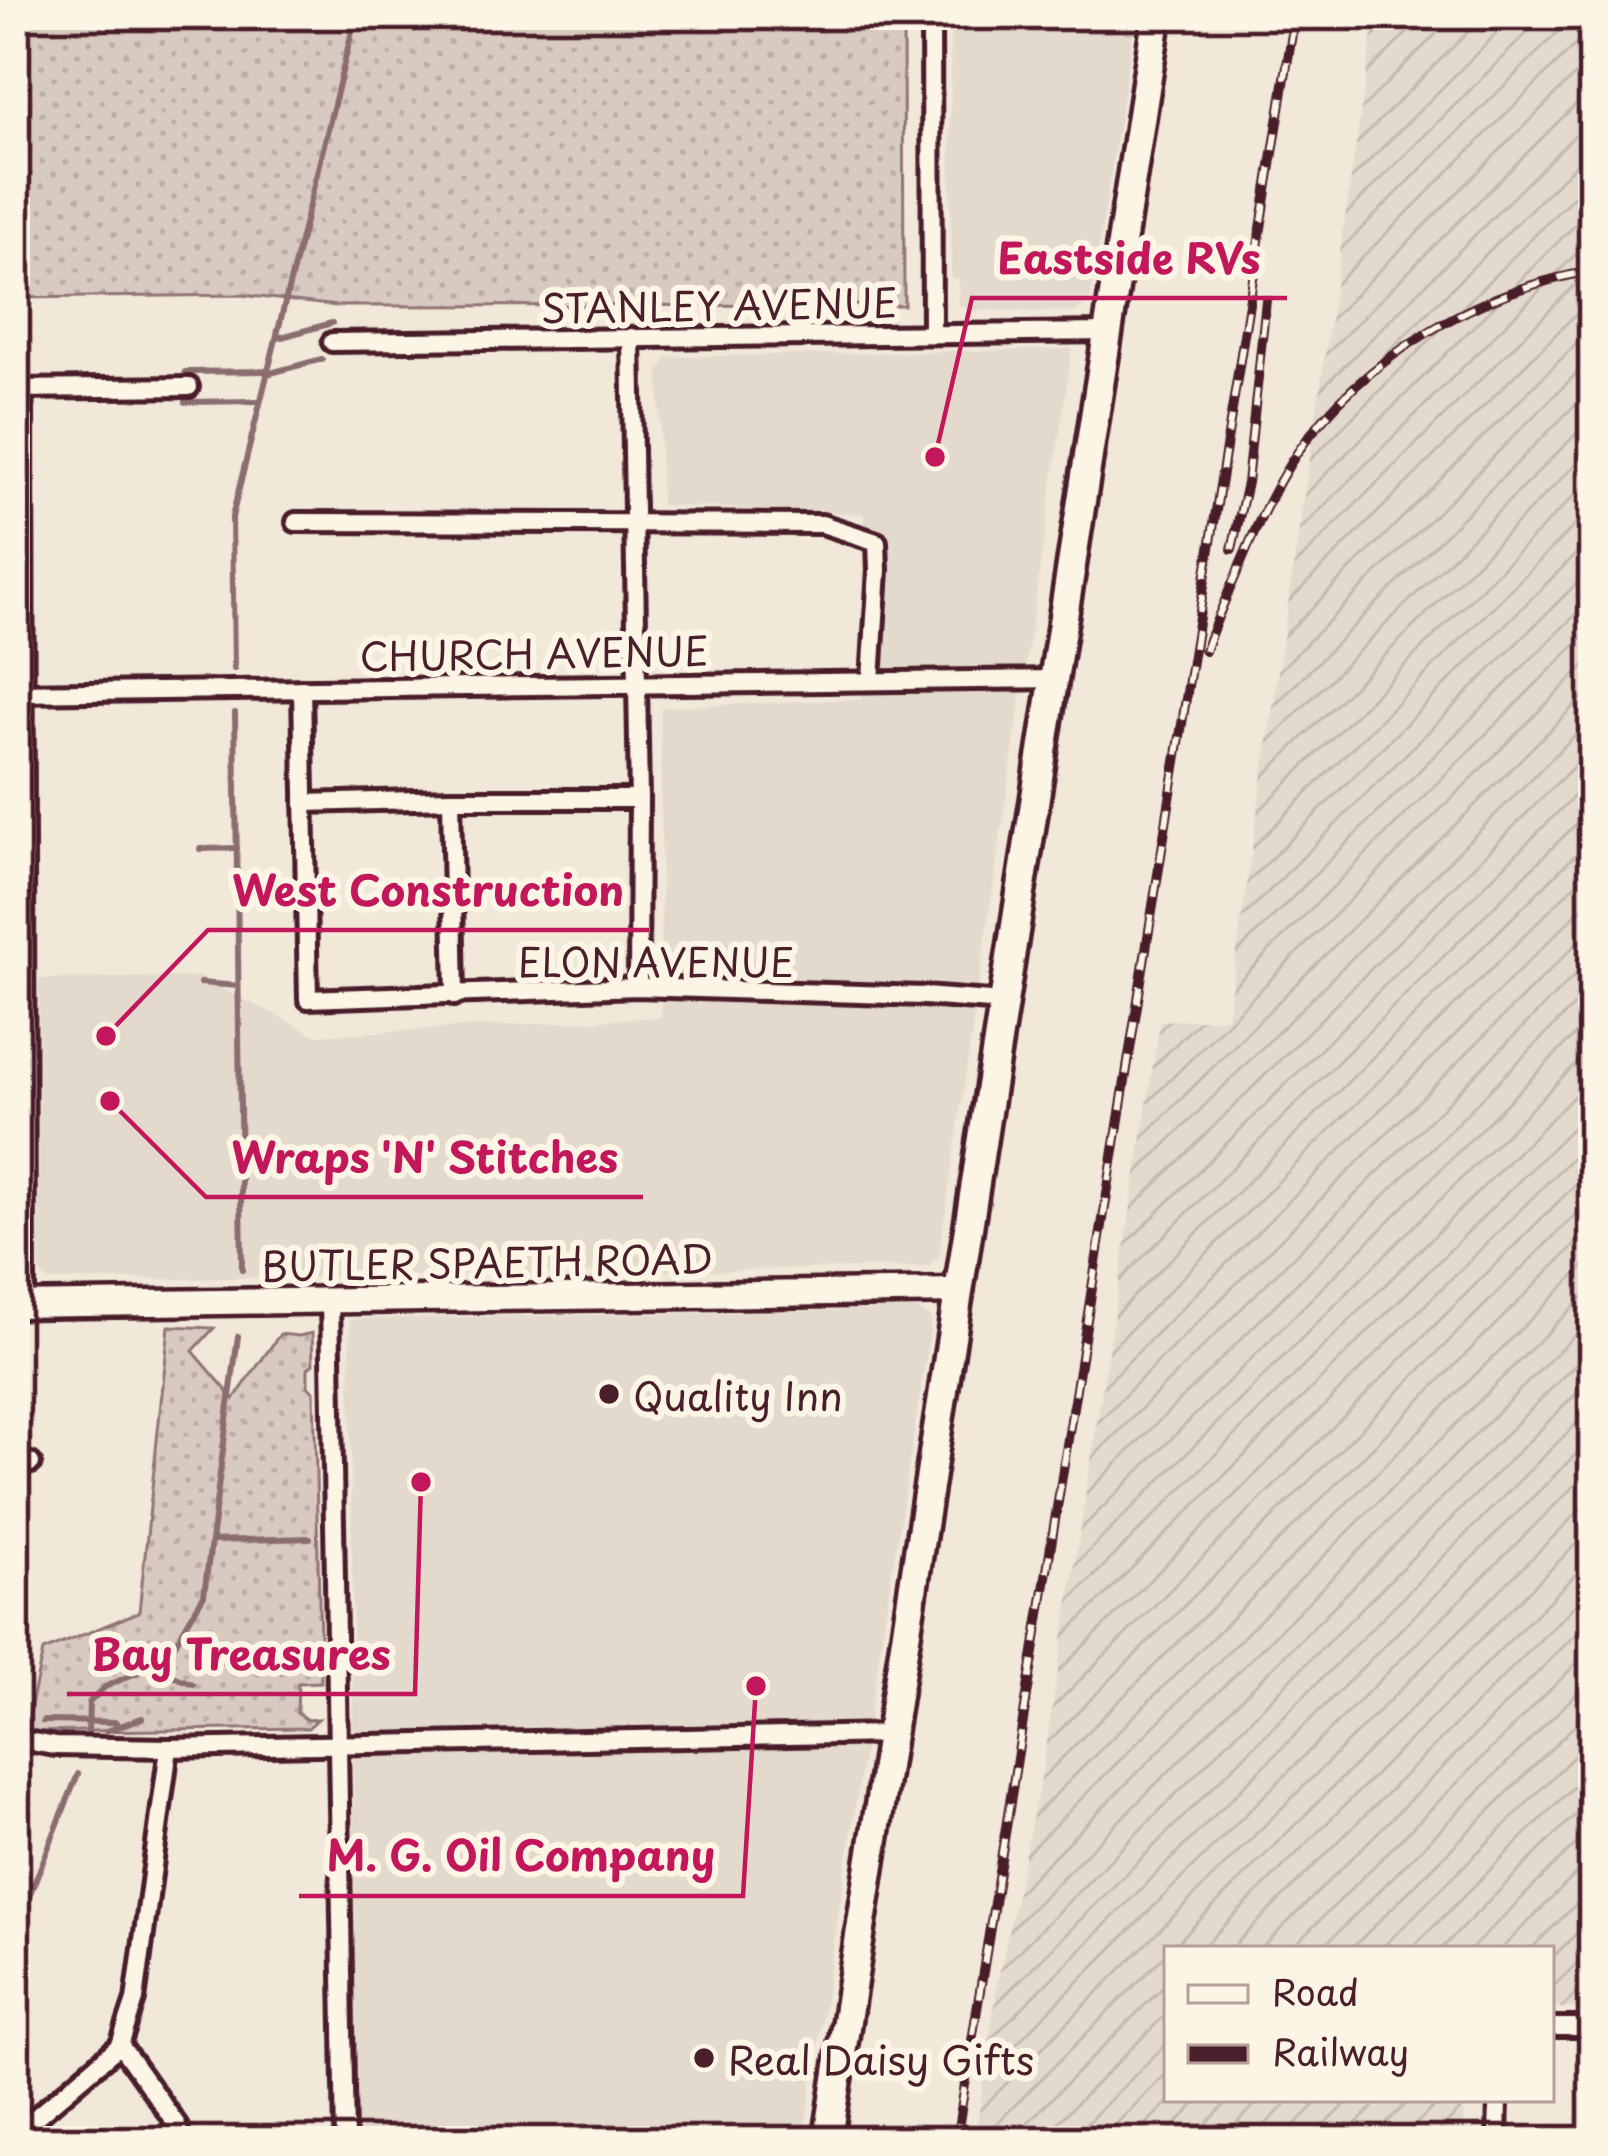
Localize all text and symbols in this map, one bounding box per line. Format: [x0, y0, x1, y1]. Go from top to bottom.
callout: Eastside RVs [972, 220, 1287, 298]
text: Eastside RVs [997, 225, 1261, 288]
street label: STANLEY AVENUE [540, 271, 898, 337]
street label: CHURCH AVENUE [359, 619, 709, 685]
callout: West Construction [208, 852, 649, 930]
text: West Construction [232, 857, 624, 920]
street label: ELON AVENUE [518, 931, 794, 990]
callout: Wraps 'N' Stitches [206, 1119, 643, 1197]
text: Wraps 'N' Stitches [232, 1124, 618, 1187]
street label: BUTLER SPAETH ROAD [261, 1228, 713, 1294]
place label: Quality Inn [633, 1365, 843, 1424]
marker: Quality Inn [596, 1381, 622, 1407]
callout: Bay Treasures [67, 1616, 415, 1694]
text: Bay Treasures [91, 1621, 391, 1684]
callout: M. G. Oil Company [299, 1818, 743, 1896]
text: M. G. Oil Company [327, 1822, 715, 1885]
legend [1164, 1946, 1554, 2102]
text: Road [1272, 1964, 1359, 2018]
text: Railway [1272, 2024, 1409, 2078]
place label: Real Daisy Gifts [728, 2029, 1034, 2088]
marker: Real Daisy Gifts [691, 2045, 717, 2071]

